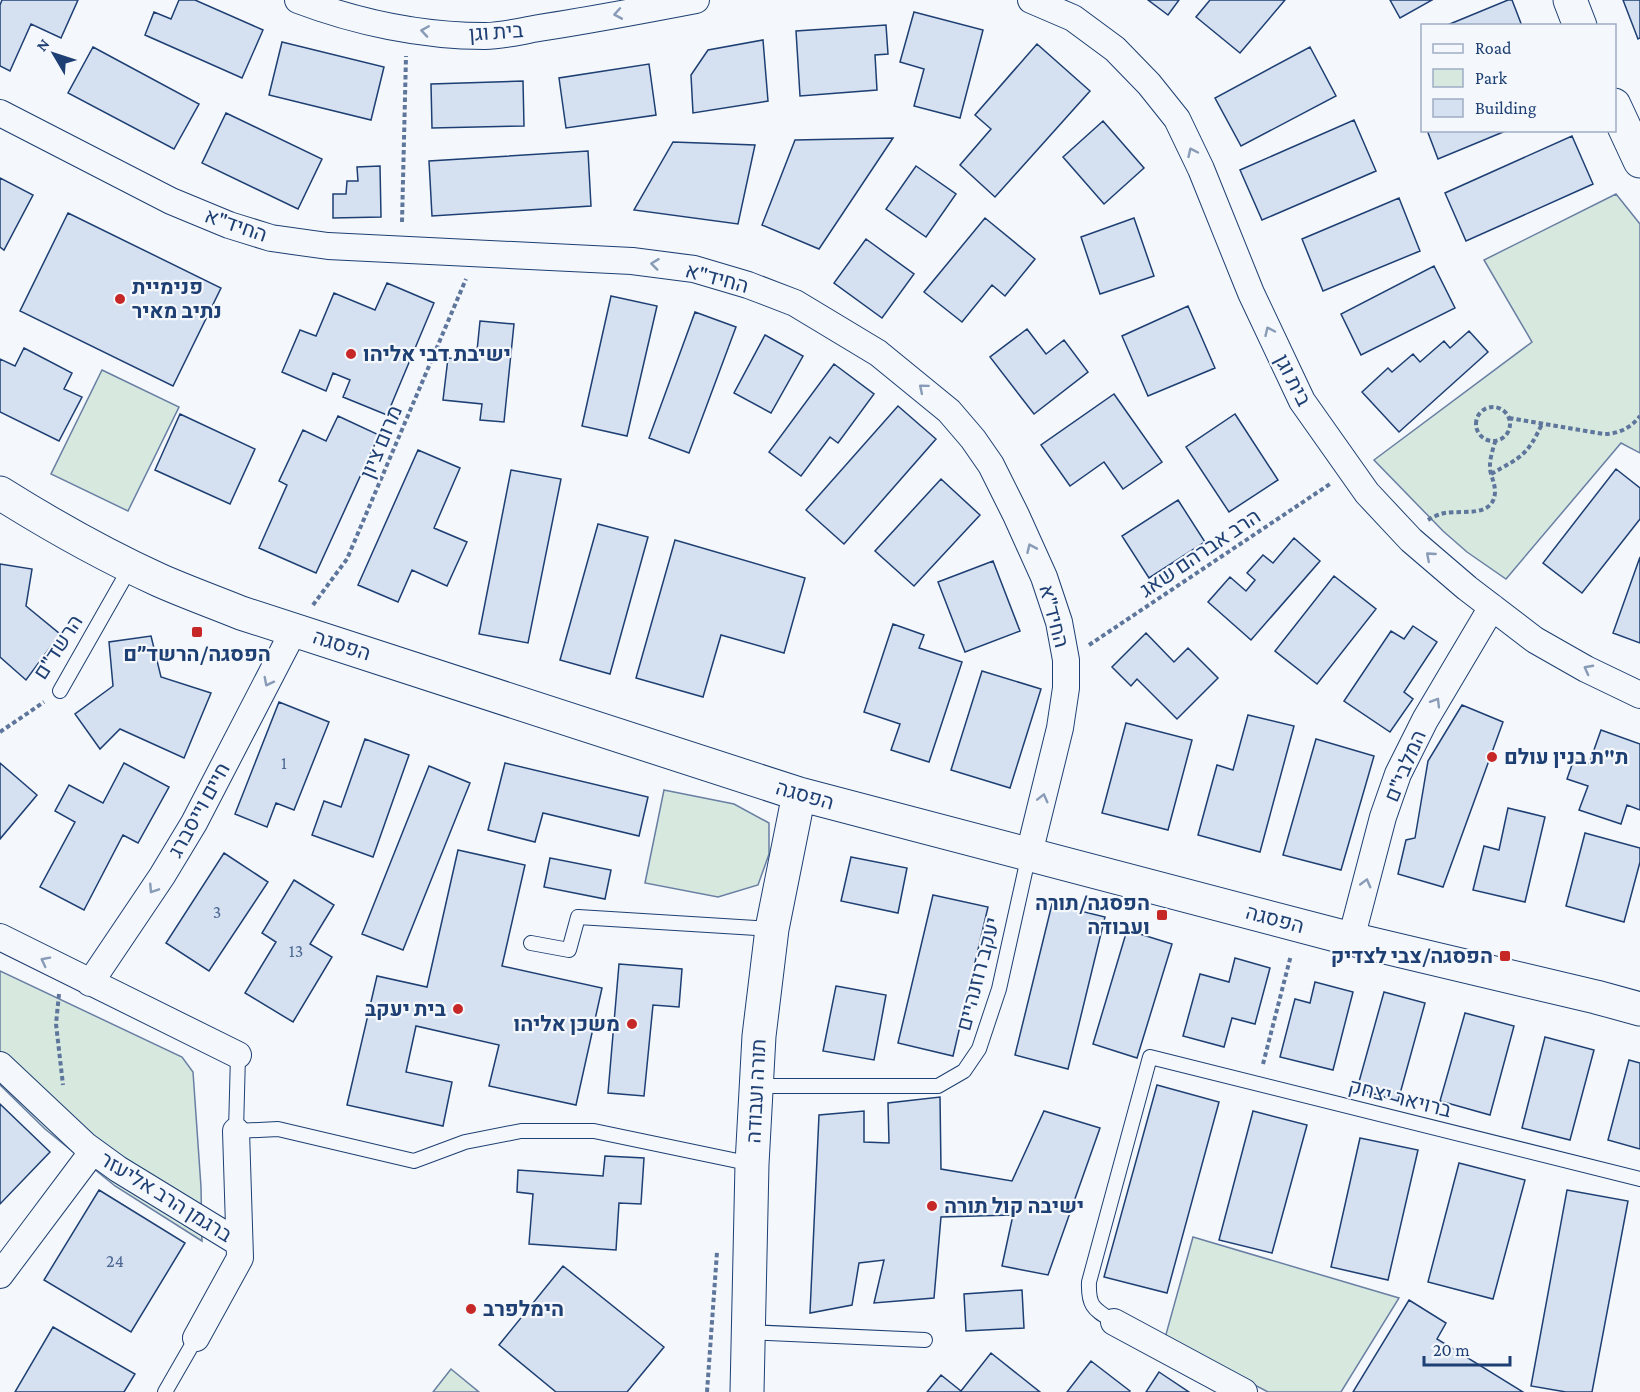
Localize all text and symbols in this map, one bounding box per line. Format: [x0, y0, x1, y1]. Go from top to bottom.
one-way arrow [613, 7, 623, 20]
street label: בית וגן [468, 18, 524, 46]
north arrow [24, 24, 84, 84]
legend [1421, 24, 1616, 132]
one-way arrow [420, 25, 429, 37]
text: N [33, 35, 53, 54]
text: Road [1475, 38, 1512, 58]
text: Park [1475, 68, 1507, 88]
text: Building [1475, 98, 1537, 118]
one-way arrow [1188, 147, 1200, 158]
street label: החיד"א [202, 203, 270, 247]
one-way arrow [651, 258, 660, 271]
street label: החיד"א [683, 258, 751, 298]
place label: פנימיית נתיב מאיר [132, 275, 222, 323]
marker: פנימיית נתיב מאיר [113, 292, 127, 306]
one-way arrow [1264, 327, 1276, 338]
place label: ישיבת דבי אליהו [363, 342, 511, 366]
marker: ישיבת דבי אליהו [344, 347, 358, 361]
street label: בית וגן [1270, 350, 1316, 410]
one-way arrow [919, 385, 930, 396]
street label: מרום ציון [355, 402, 407, 482]
street label: הרב אברהם שאג [1135, 504, 1265, 602]
one-way arrow [1026, 543, 1038, 554]
one-way arrow [1426, 552, 1437, 563]
street label: החיד"א [1034, 582, 1074, 650]
street label: הרשד"ם [28, 610, 88, 684]
street label: הפסגה [310, 624, 374, 666]
marker: הפסגה/הרשד״ם [190, 625, 204, 639]
place label: הפסגה/הרשד״ם [123, 642, 271, 666]
one-way arrow [1583, 665, 1594, 676]
one-way arrow [263, 675, 275, 686]
one-way arrow [1428, 698, 1440, 708]
street label: המלבי"ם [1379, 726, 1431, 806]
place label: ת"ת בנין עולם [1504, 745, 1628, 769]
marker: ת"ת בנין עולם [1485, 750, 1499, 764]
house number: 1 [281, 753, 287, 773]
street label: חיים וייסברג [163, 759, 235, 861]
street label: הפסגה [773, 775, 837, 815]
one-way arrow [1036, 793, 1049, 803]
one-way arrow [1359, 878, 1371, 889]
one-way arrow [149, 883, 161, 893]
place label: הפסגה/תורה ועבודה [1035, 891, 1150, 939]
street label: הפסגה [1243, 900, 1307, 938]
house number: 3 [213, 902, 221, 922]
marker: הפסגה/תורה ועבודה [1155, 908, 1169, 922]
street label: יעקב רוזנהיים [951, 915, 1005, 1033]
house number: 13 [289, 941, 303, 961]
place label: הפסגה/צבי לצדיק [1331, 944, 1493, 968]
marker: הפסגה/צבי לצדיק [1498, 949, 1512, 963]
one-way arrow [40, 956, 51, 968]
place label: בית יעקב [365, 997, 447, 1021]
marker: בית יעקב [451, 1002, 465, 1016]
place label: משכן אליהו [514, 1012, 620, 1036]
marker: משכן אליהו [625, 1017, 639, 1031]
street label: תורה ועבודה [741, 1038, 771, 1144]
street label: ברויאר יצחק [1346, 1074, 1454, 1122]
street label: ברגמן הרב אליעזר [96, 1147, 236, 1247]
place label: ישיבה קול תורה [944, 1194, 1084, 1218]
marker: ישיבה קול תורה [925, 1199, 939, 1213]
house number: 24 [106, 1251, 124, 1271]
place label: הימלפרב [483, 1297, 564, 1321]
marker: הימלפרב [464, 1302, 478, 1316]
scale bar [1424, 1329, 1510, 1367]
text: 20 m [1433, 1340, 1470, 1360]

